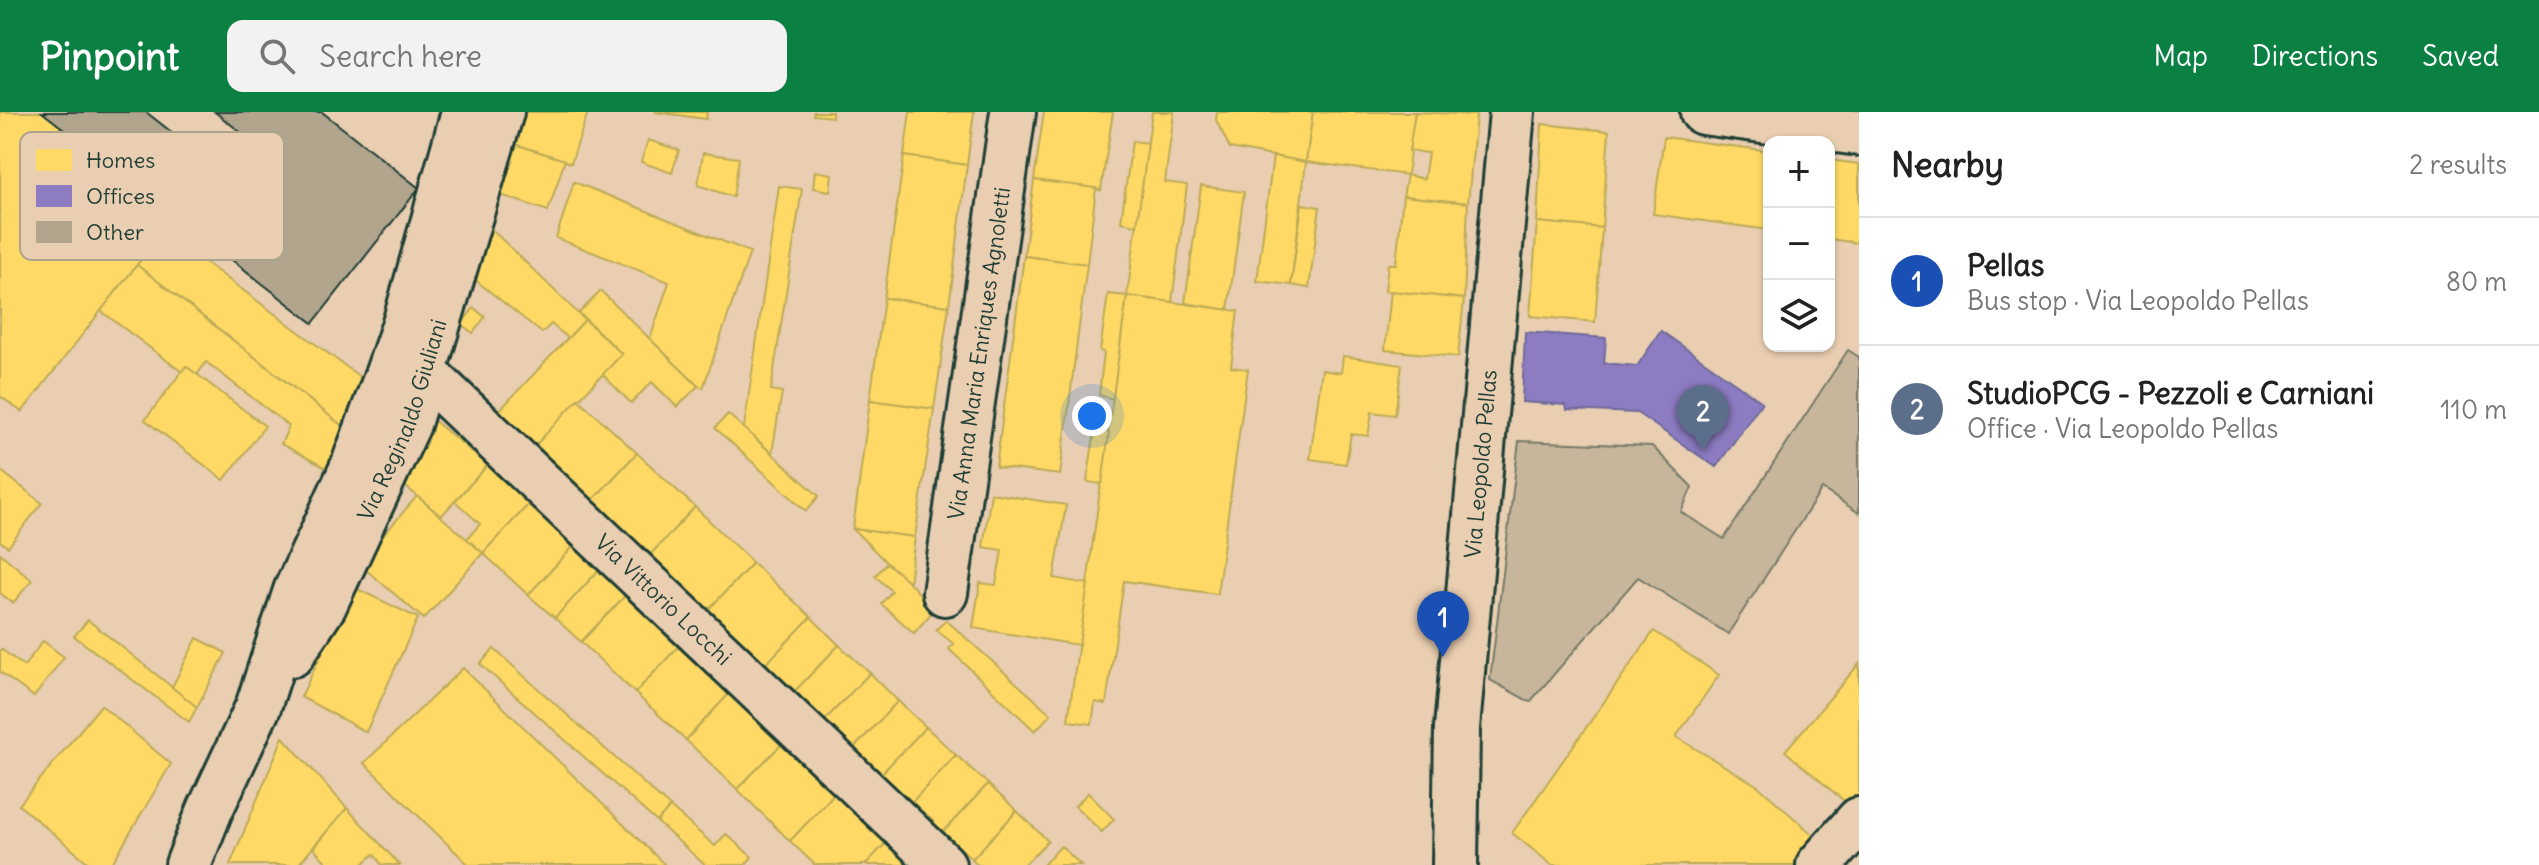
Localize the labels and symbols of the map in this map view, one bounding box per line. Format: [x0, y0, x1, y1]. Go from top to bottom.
legend [20, 132, 284, 260]
text: Homes [86, 146, 155, 174]
text: Offices [86, 182, 155, 210]
street label: Via Anna Maria Enriques Agnoletti [942, 185, 1016, 521]
text: Other [86, 218, 144, 246]
street label: Via Reginaldo Giuliani [351, 316, 452, 525]
street label: Via Leopoldo Pellas [1458, 369, 1503, 560]
pin: 2 [1677, 385, 1729, 451]
your location [1072, 396, 1112, 436]
street label: Via Vittorio Locchi [589, 528, 738, 671]
pin: 1 [1417, 591, 1469, 657]

